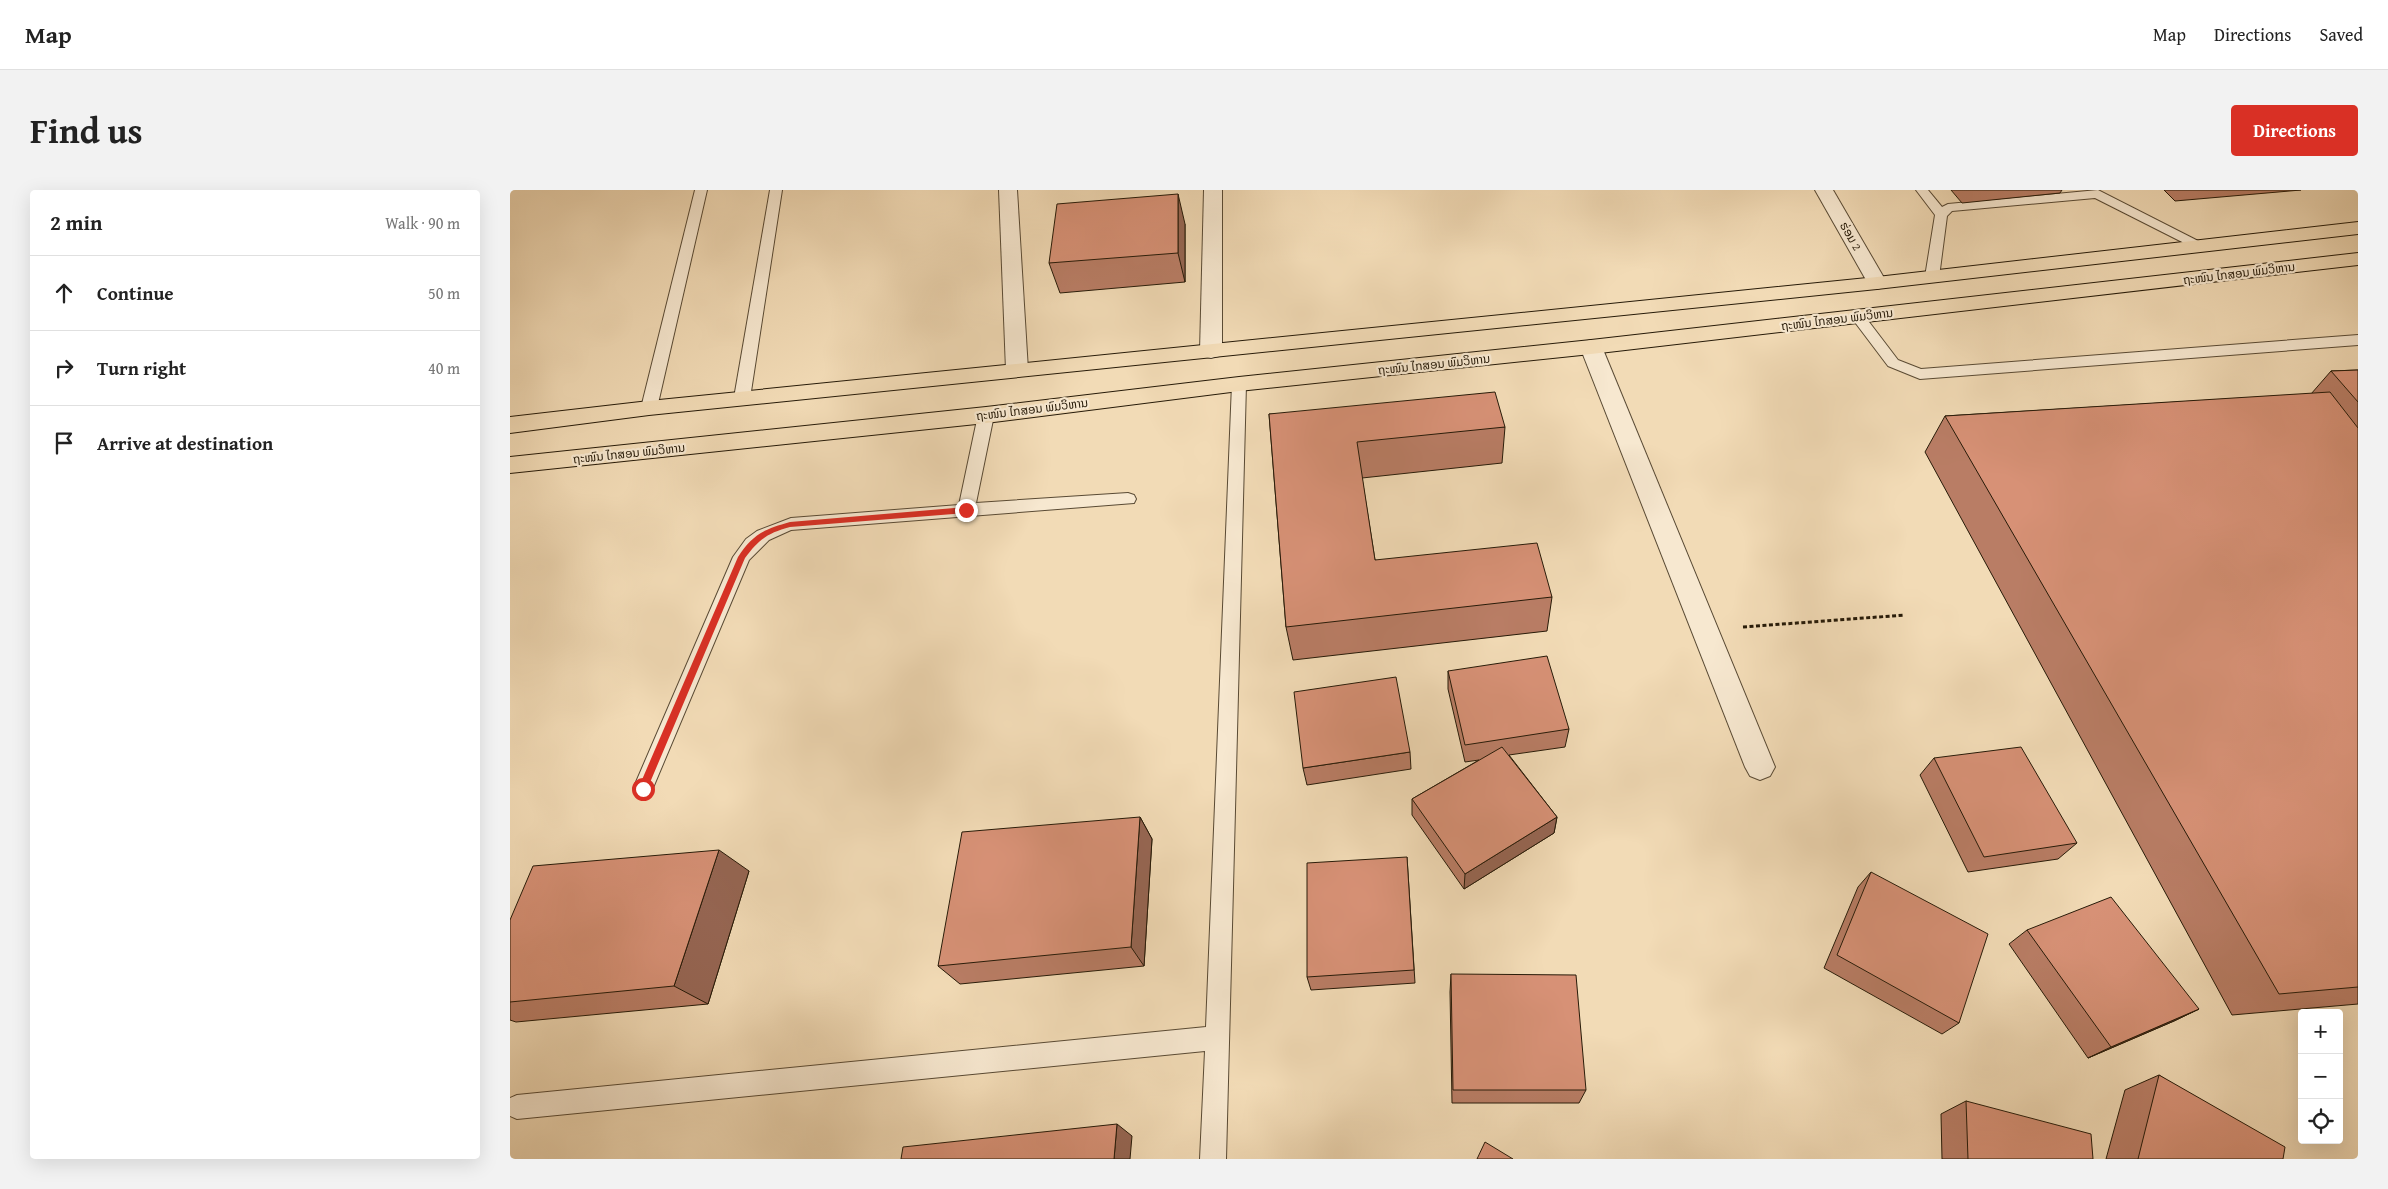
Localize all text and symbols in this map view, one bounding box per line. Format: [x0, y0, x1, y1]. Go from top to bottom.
text: Map [25, 17, 72, 52]
text: Map [2153, 21, 2186, 48]
text: Directions [2214, 21, 2291, 48]
text: Saved [2319, 21, 2363, 48]
text: Find us [30, 105, 143, 156]
button: Directions [2231, 105, 2358, 156]
text: 2 min [50, 207, 102, 238]
text: Walk · 90 m [385, 211, 460, 235]
street label: ຮ່ອມ 2 [1836, 218, 1866, 254]
street label: ຖະໜົນ ໄກສອນ ພົມວິຫານ [2182, 258, 2296, 288]
icon: ahead [50, 279, 78, 307]
text: Continue [97, 279, 174, 307]
text: 50 m [428, 281, 460, 305]
street label: ຖະໜົນ ໄກສອນ ພົມວິຫານ [1780, 304, 1894, 334]
street label: ຖະໜົນ ໄກສອນ ພົມວິຫານ [1377, 350, 1491, 378]
icon: right [50, 354, 78, 382]
text: Turn right [97, 354, 186, 382]
text: 40 m [428, 356, 460, 380]
street label: ຖະໜົນ ໄກສອນ ພົມວິຫານ [975, 394, 1089, 424]
icon: arrive [50, 429, 78, 457]
text: Arrive at destination [97, 429, 273, 457]
street label: ຖະໜົນ ໄກສອນ ພົມວິຫານ [572, 439, 686, 467]
route end [955, 499, 978, 522]
route start [632, 778, 655, 801]
map controls [2298, 1009, 2343, 1144]
button: + [2298, 1009, 2343, 1054]
button: − [2298, 1054, 2343, 1099]
button: locate [2298, 1099, 2343, 1144]

